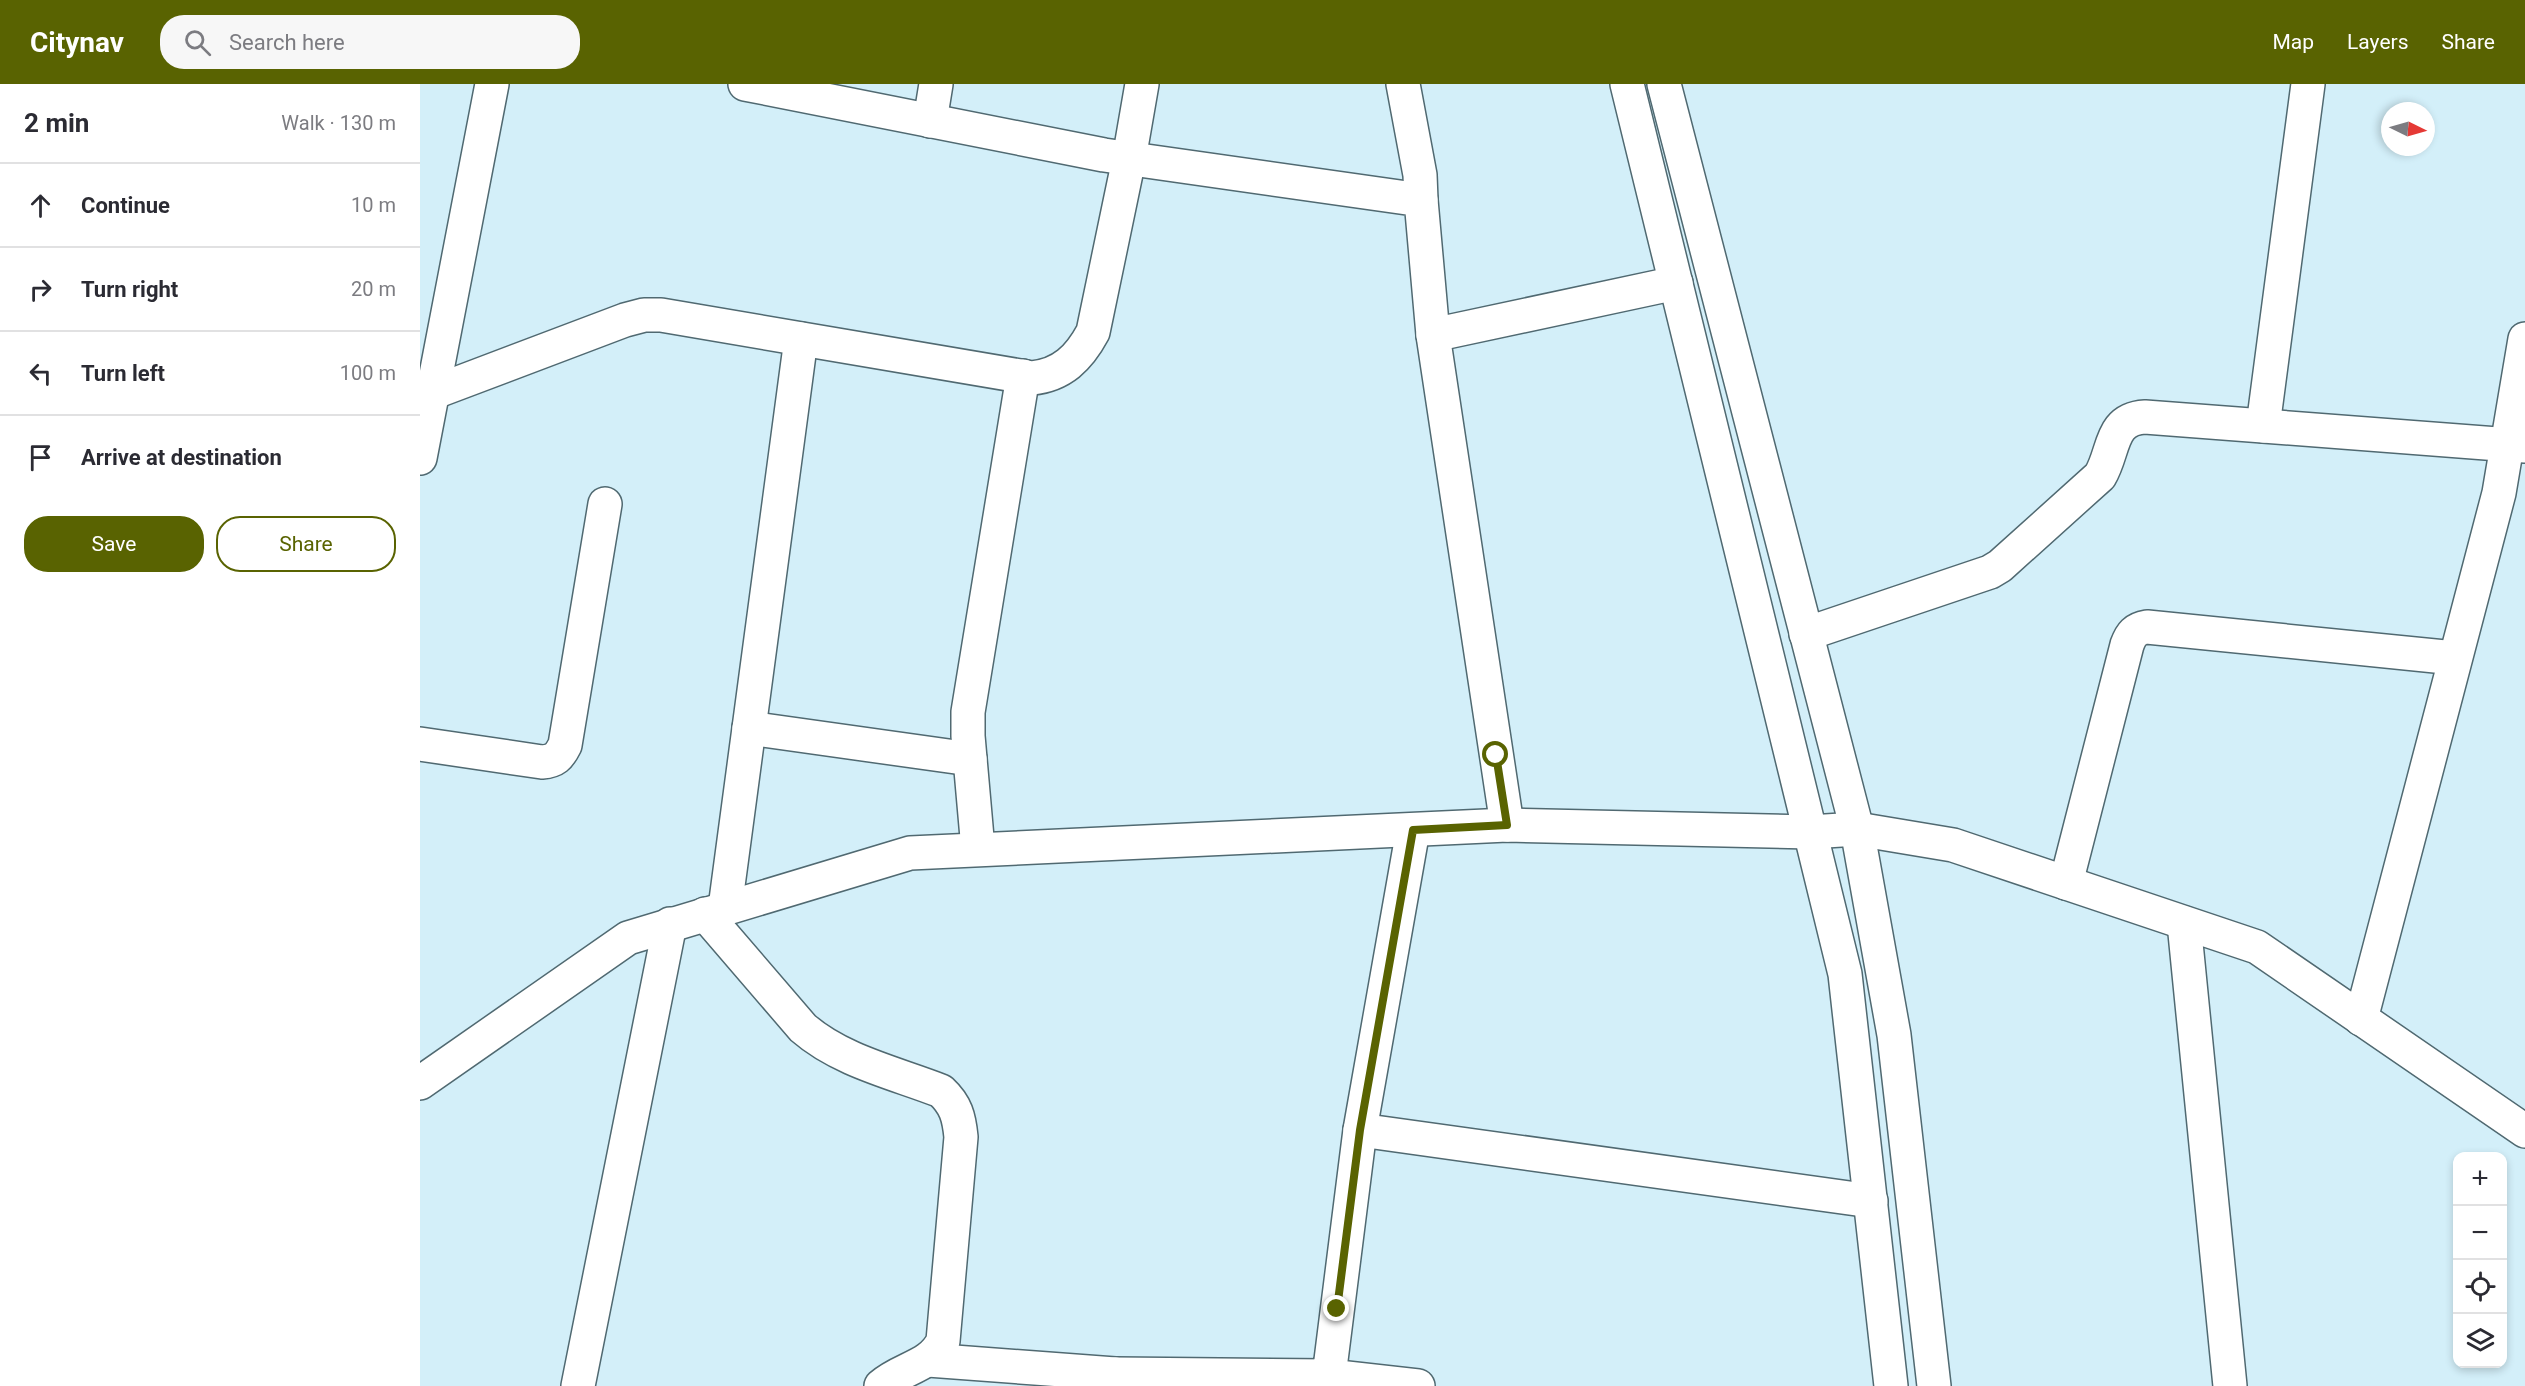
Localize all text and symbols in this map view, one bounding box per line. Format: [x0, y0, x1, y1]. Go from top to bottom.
search box [160, 15, 580, 69]
text: Citynav [30, 26, 124, 59]
icon: search [181, 26, 214, 59]
text: Search here [229, 30, 345, 55]
text: Map [2272, 30, 2314, 54]
text: Layers [2347, 30, 2408, 54]
text: Share [2441, 30, 2495, 54]
north arrow [2381, 102, 2435, 156]
text: 2 min [24, 108, 89, 138]
text: Walk · 130 m [281, 111, 396, 135]
icon: ahead [24, 189, 57, 222]
text: Continue [81, 193, 170, 218]
text: 10 m [351, 193, 396, 217]
icon: right [24, 273, 57, 306]
text: Turn right [81, 277, 178, 302]
text: 20 m [351, 277, 396, 301]
icon: left [24, 357, 57, 390]
text: Turn left [81, 361, 165, 386]
text: 100 m [340, 361, 396, 385]
icon: arrive [24, 441, 57, 474]
text: Arrive at destination [81, 445, 282, 470]
button: Save [24, 516, 204, 572]
button: Share [216, 516, 396, 572]
route start [1482, 741, 1508, 767]
map controls [2453, 1152, 2507, 1368]
button: + [2453, 1152, 2507, 1206]
button: − [2453, 1206, 2507, 1260]
button: locate [2453, 1260, 2507, 1314]
route end [1323, 1295, 1349, 1321]
button: layers [2453, 1314, 2507, 1368]

